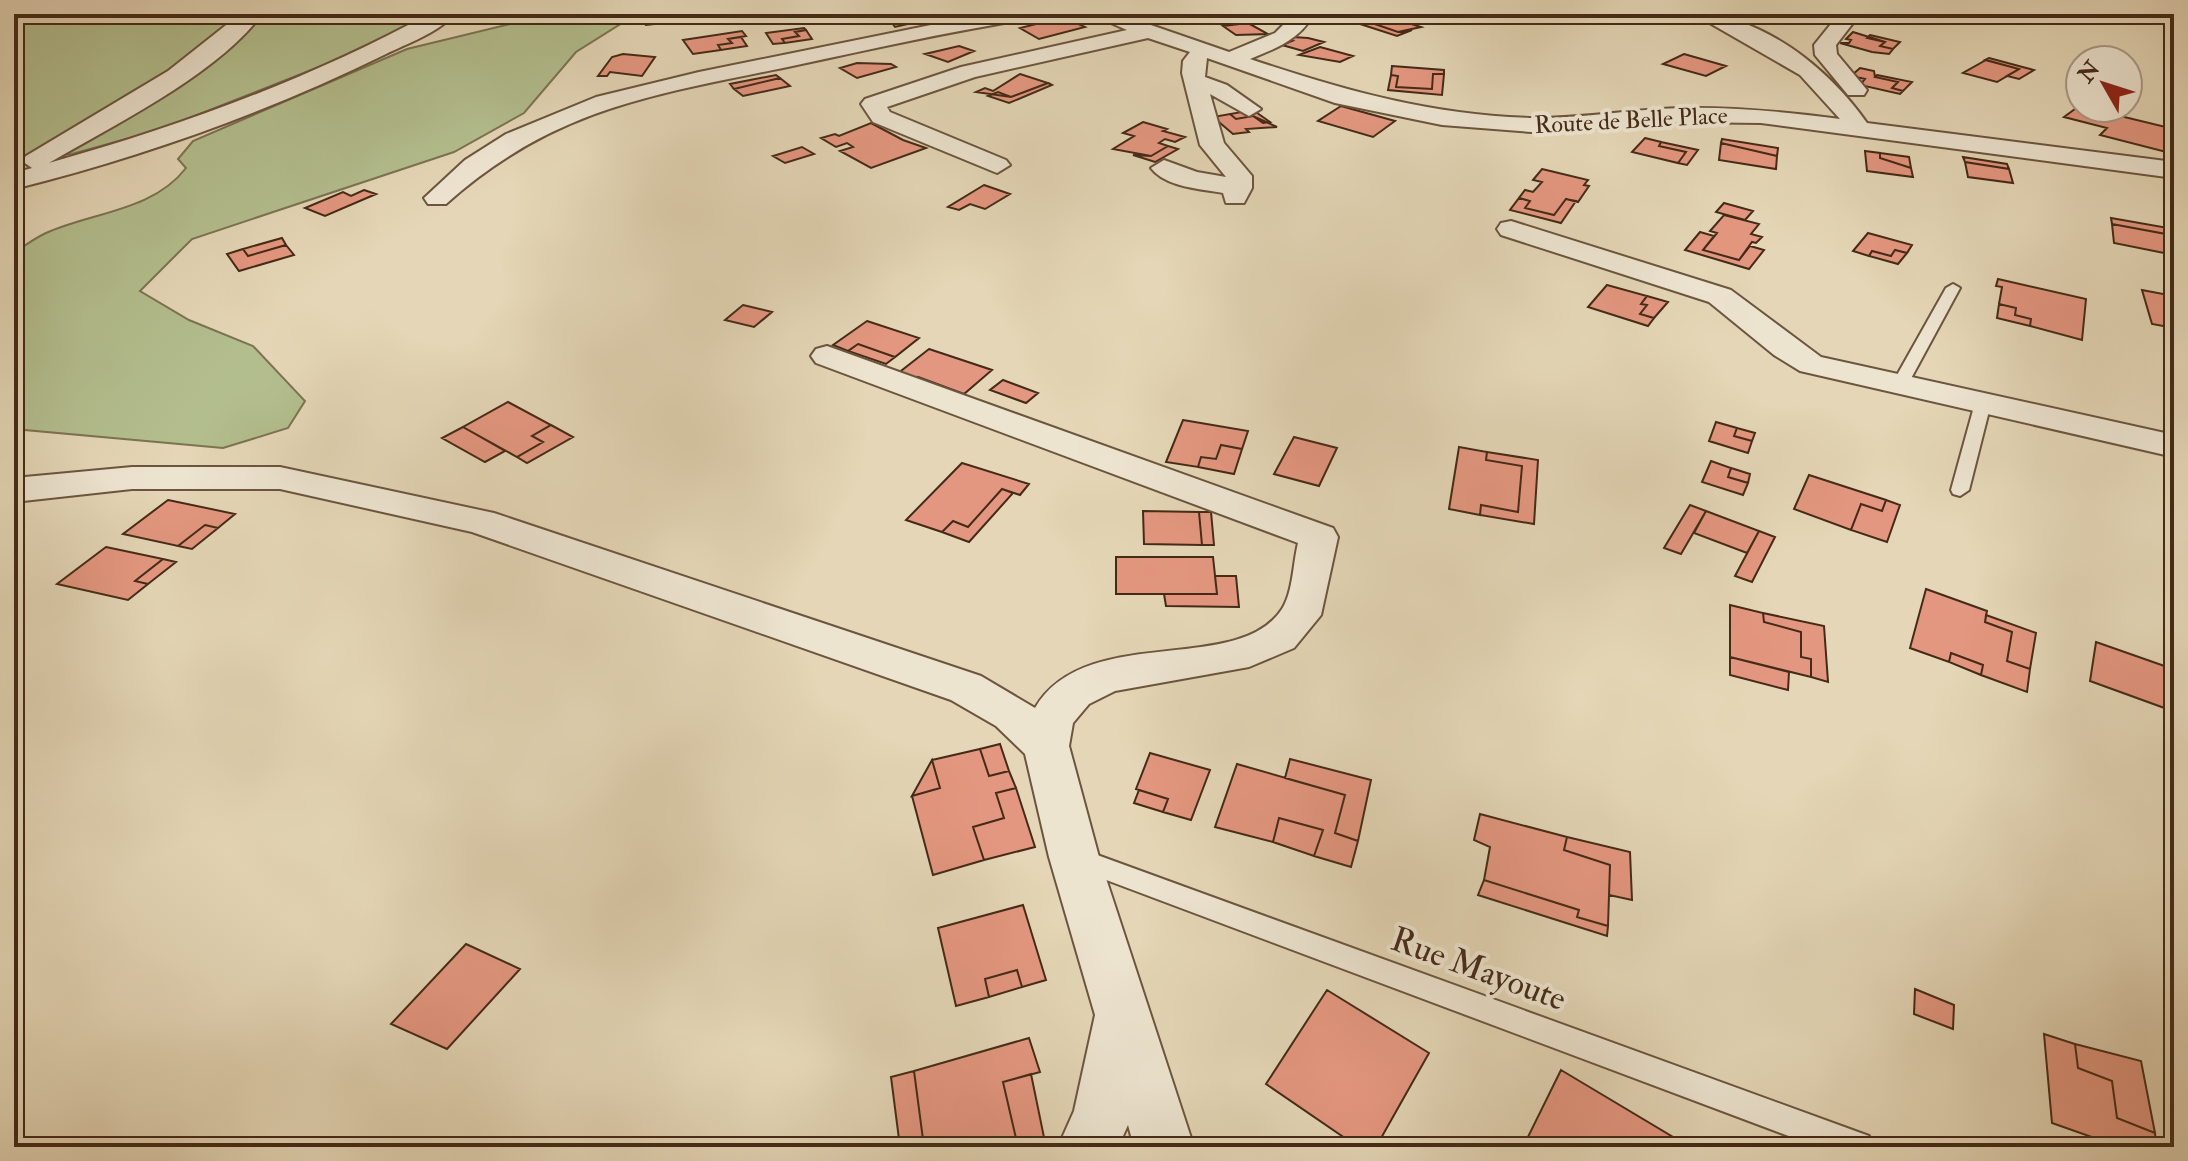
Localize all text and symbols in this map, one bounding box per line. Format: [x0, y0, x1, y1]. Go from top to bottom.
north arrow [2064, 44, 2144, 124]
text: N [2072, 55, 2107, 89]
street label: Route de Belle Place [1534, 100, 1728, 141]
street label: Rue Mayoute [1385, 918, 1572, 1021]

